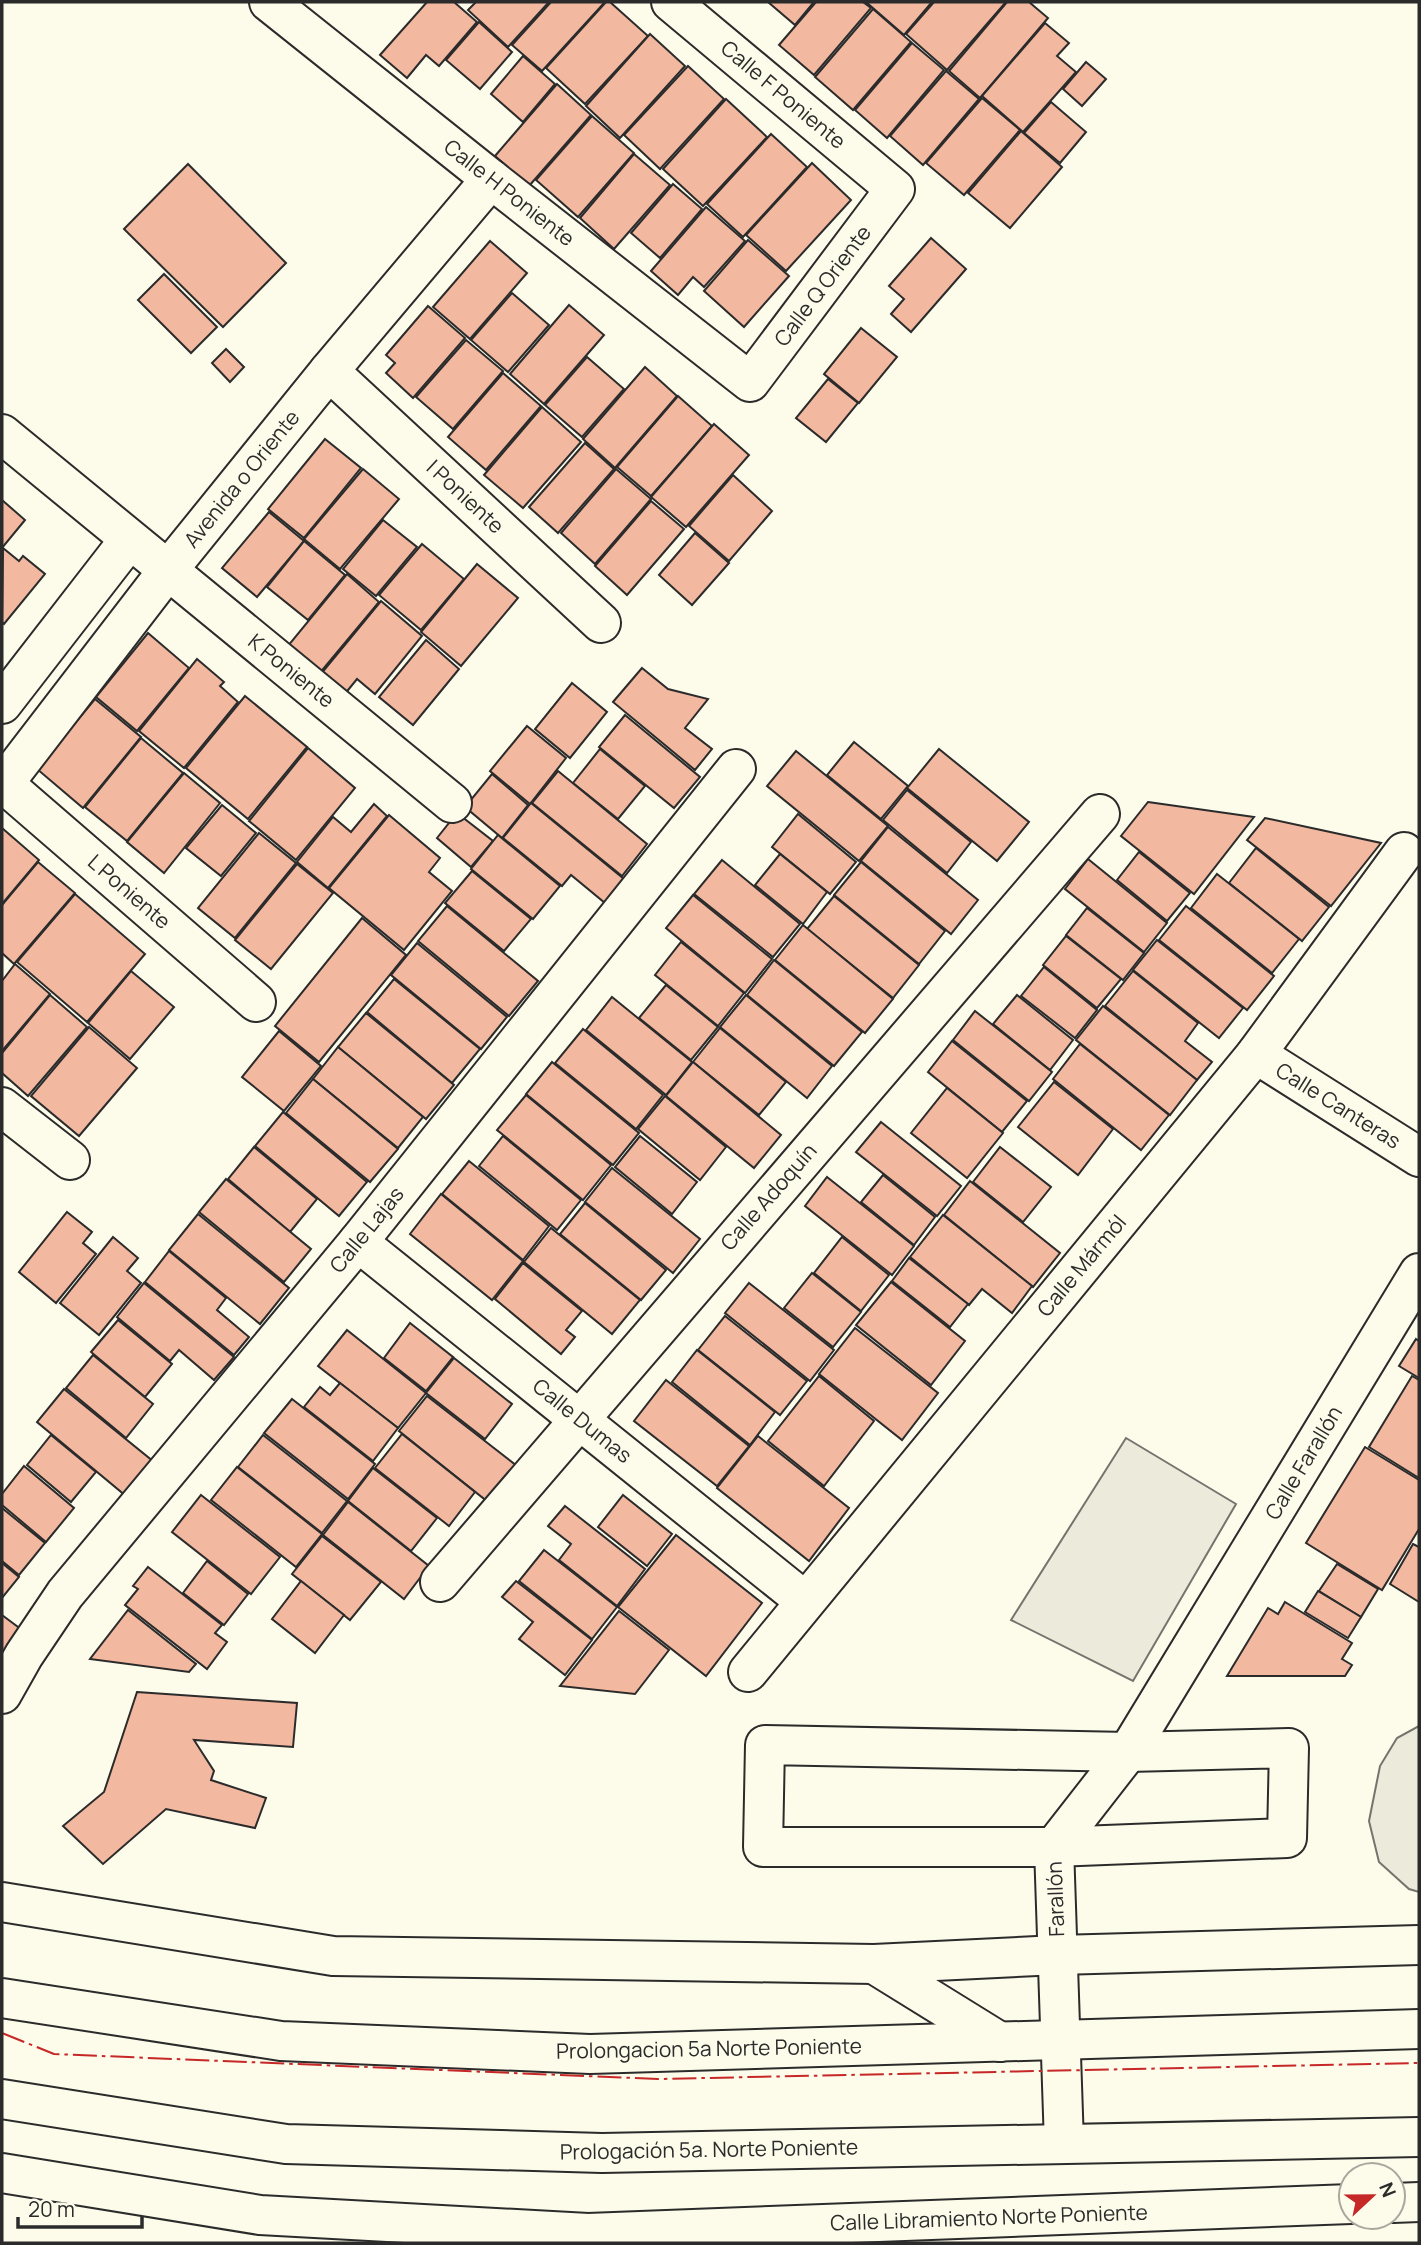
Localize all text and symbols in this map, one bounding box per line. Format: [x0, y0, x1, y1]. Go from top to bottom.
street label: Calle F Poniente [715, 34, 852, 155]
street label: Calle H Poniente [438, 132, 581, 252]
street label: Calle Q Oriente [767, 219, 877, 352]
street label: Avenida o Oriente [177, 404, 305, 553]
street label: I Poniente [421, 453, 510, 539]
street label: K Poniente [243, 627, 341, 714]
street label: L Poniente [82, 848, 177, 935]
street label: Calle Canteras [1271, 1056, 1406, 1155]
street label: Calle Adoquín [714, 1137, 823, 1256]
street label: Calle Lajas [323, 1180, 410, 1278]
street label: Calle Mármól [1030, 1209, 1132, 1322]
street label: Calle Dumas [527, 1372, 638, 1469]
street label: Calle Farallón [1258, 1400, 1348, 1525]
street label: Farallón [1040, 1861, 1070, 1937]
street label: Prolongacion 5a Norte Poniente [556, 2031, 862, 2065]
street label: Prologación 5a. Norte Poniente [560, 2132, 858, 2166]
north arrow [1337, 2161, 1407, 2231]
text: N [1373, 2178, 1402, 2201]
scale bar [18, 2186, 142, 2230]
text: 20 m [28, 2195, 75, 2223]
street label: Calle Libramiento Norte Poniente [830, 2197, 1148, 2237]

